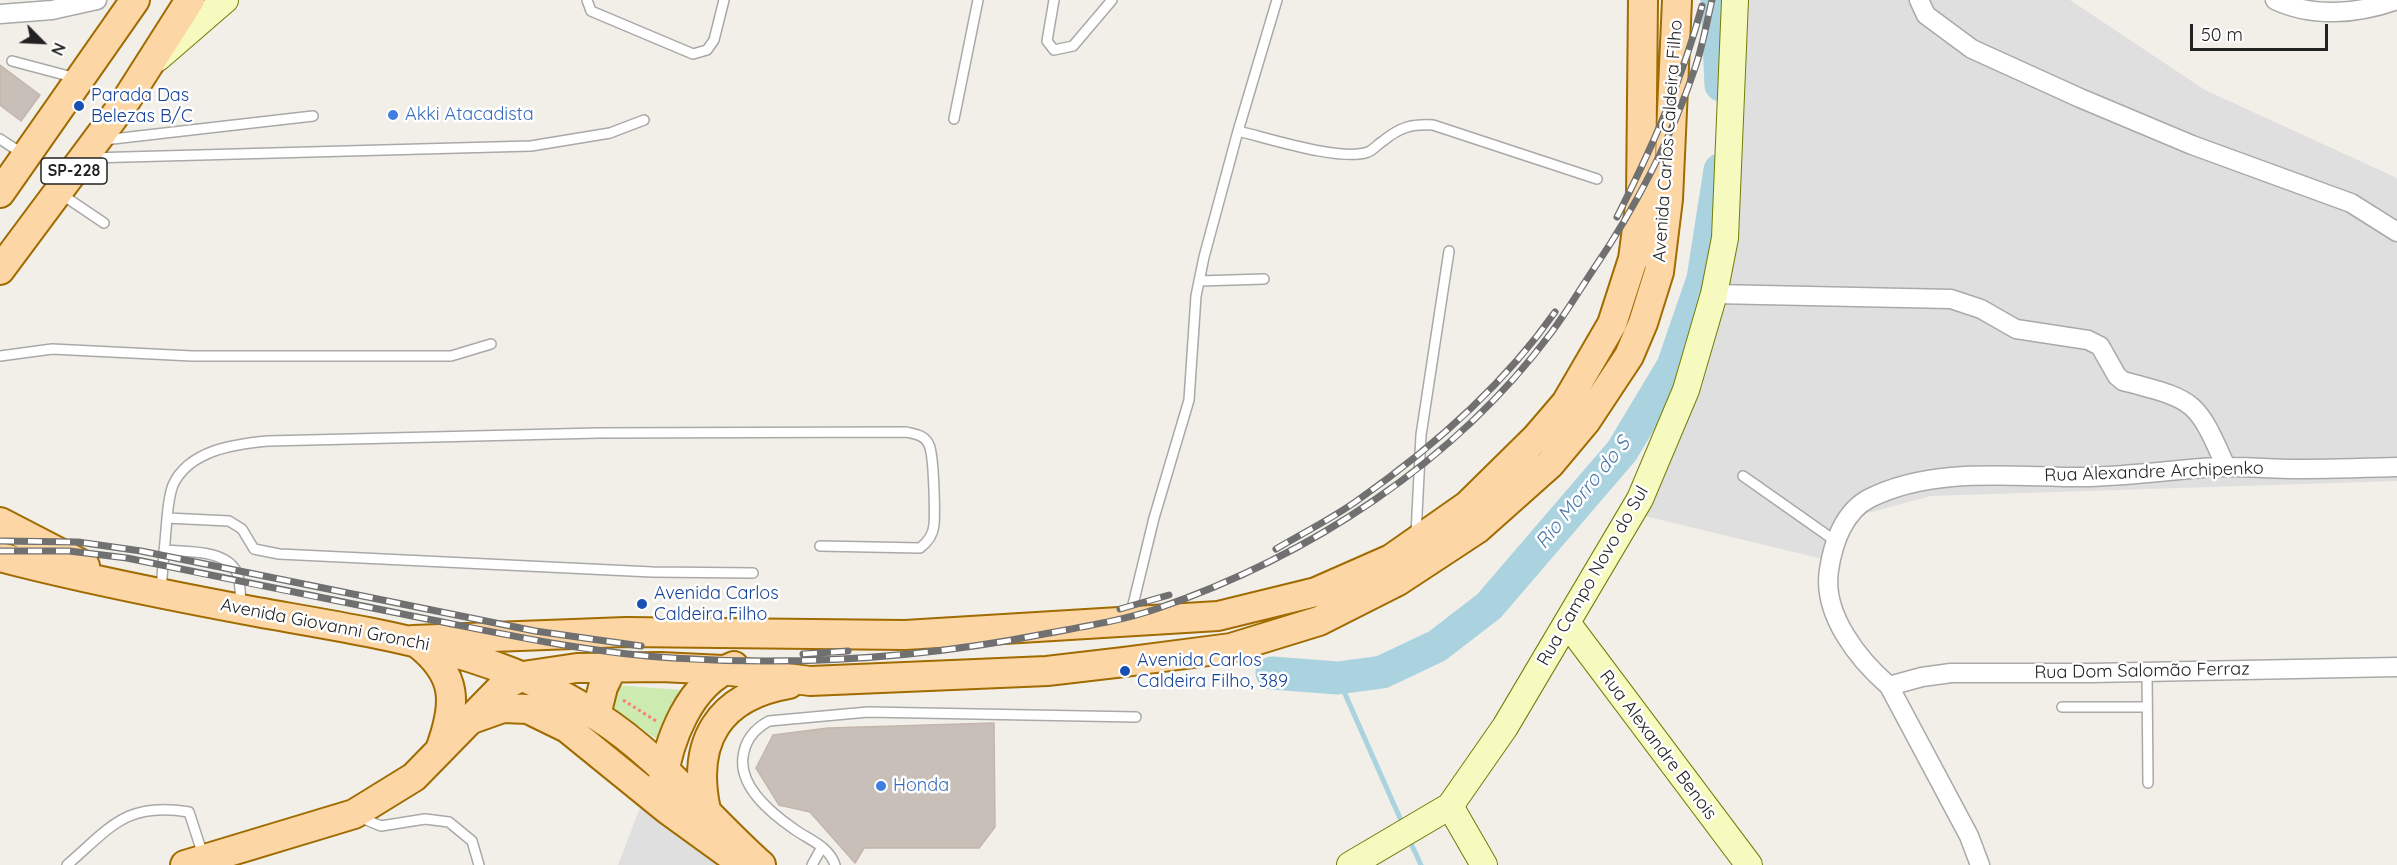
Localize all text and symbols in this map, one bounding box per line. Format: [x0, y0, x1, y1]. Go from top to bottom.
north arrow [12, 12, 72, 72]
scale bar [2193, 12, 2331, 50]
street label: Avenida Carlos Caldeira Filho [1649, 19, 1687, 263]
text: 50 m [2201, 23, 2243, 46]
text: N [47, 40, 70, 59]
place label: Parada Das Belezas B/C [91, 85, 193, 128]
marker: Parada Das Belezas B/C [72, 99, 86, 113]
place label: Akki Atacadista [405, 104, 534, 126]
marker: Akki Atacadista [386, 108, 400, 122]
road number: SP-228 [41, 158, 107, 184]
water label: Rio Morro do S [1530, 432, 1636, 554]
street label: Rua Alexandre Archipenko [2044, 457, 2264, 487]
street label: Rua Campo Novo do Sul [1533, 482, 1653, 670]
place label: Avenida Carlos Caldeira Filho [654, 583, 779, 626]
street label: Avenida Giovanni Gronchi [219, 594, 431, 656]
marker: Avenida Carlos Caldeira Filho [635, 597, 649, 611]
place label: Avenida Carlos Caldeira Filho, 389 [1137, 650, 1288, 692]
street label: Rua Dom Salomão Ferraz [2034, 658, 2250, 684]
marker: Avenida Carlos Caldeira Filho, 389 [1118, 664, 1132, 678]
street label: Rua Alexandre Benois [1595, 666, 1721, 824]
place label: Honda [893, 775, 949, 797]
marker: Honda [874, 779, 888, 793]

